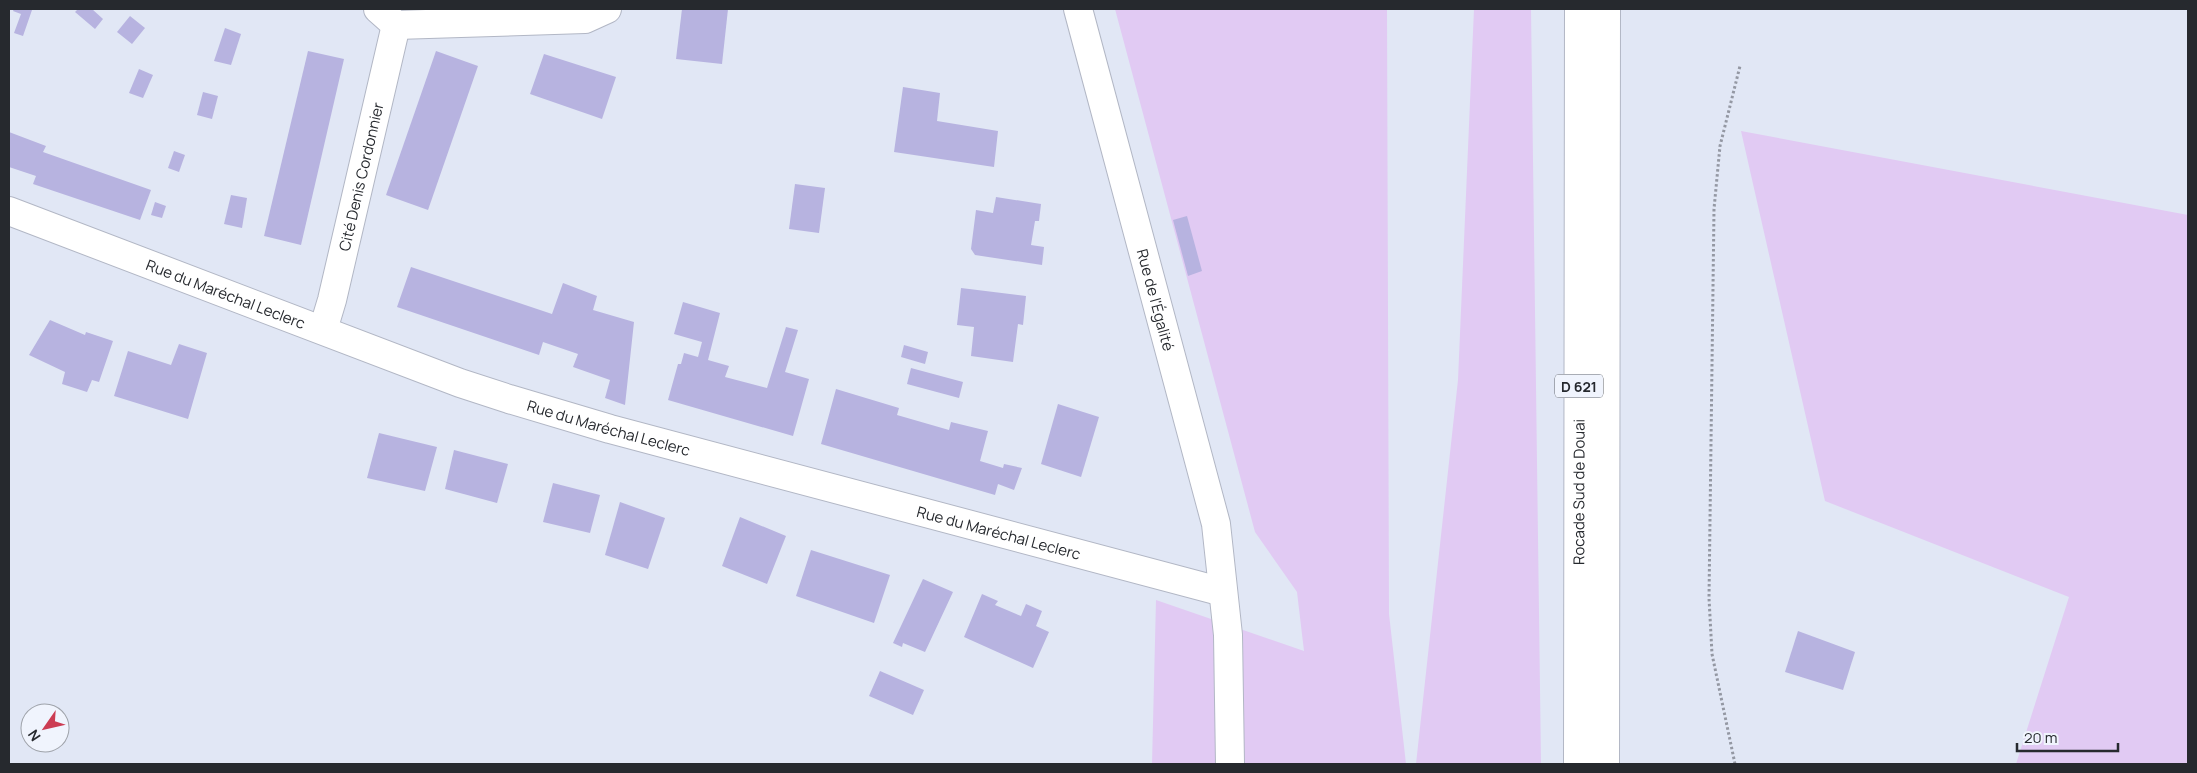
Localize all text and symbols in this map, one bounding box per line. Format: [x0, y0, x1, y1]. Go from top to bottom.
street label: Cité Denis Cordonnier [333, 100, 388, 253]
street label: Rue de l'Égalité [1132, 246, 1180, 353]
street label: Rue du Maréchal Leclerc [143, 254, 308, 334]
road number: D 621 [1555, 374, 1603, 398]
street label: Rue du Maréchal Leclerc [525, 394, 693, 460]
street label: Rocade Sud de Douai [1568, 419, 1589, 565]
street label: Rue du Maréchal Leclerc [915, 501, 1083, 564]
north arrow [20, 703, 70, 753]
scale bar [2017, 720, 2118, 752]
text: N [23, 726, 44, 745]
text: 20 m [2024, 727, 2057, 748]

